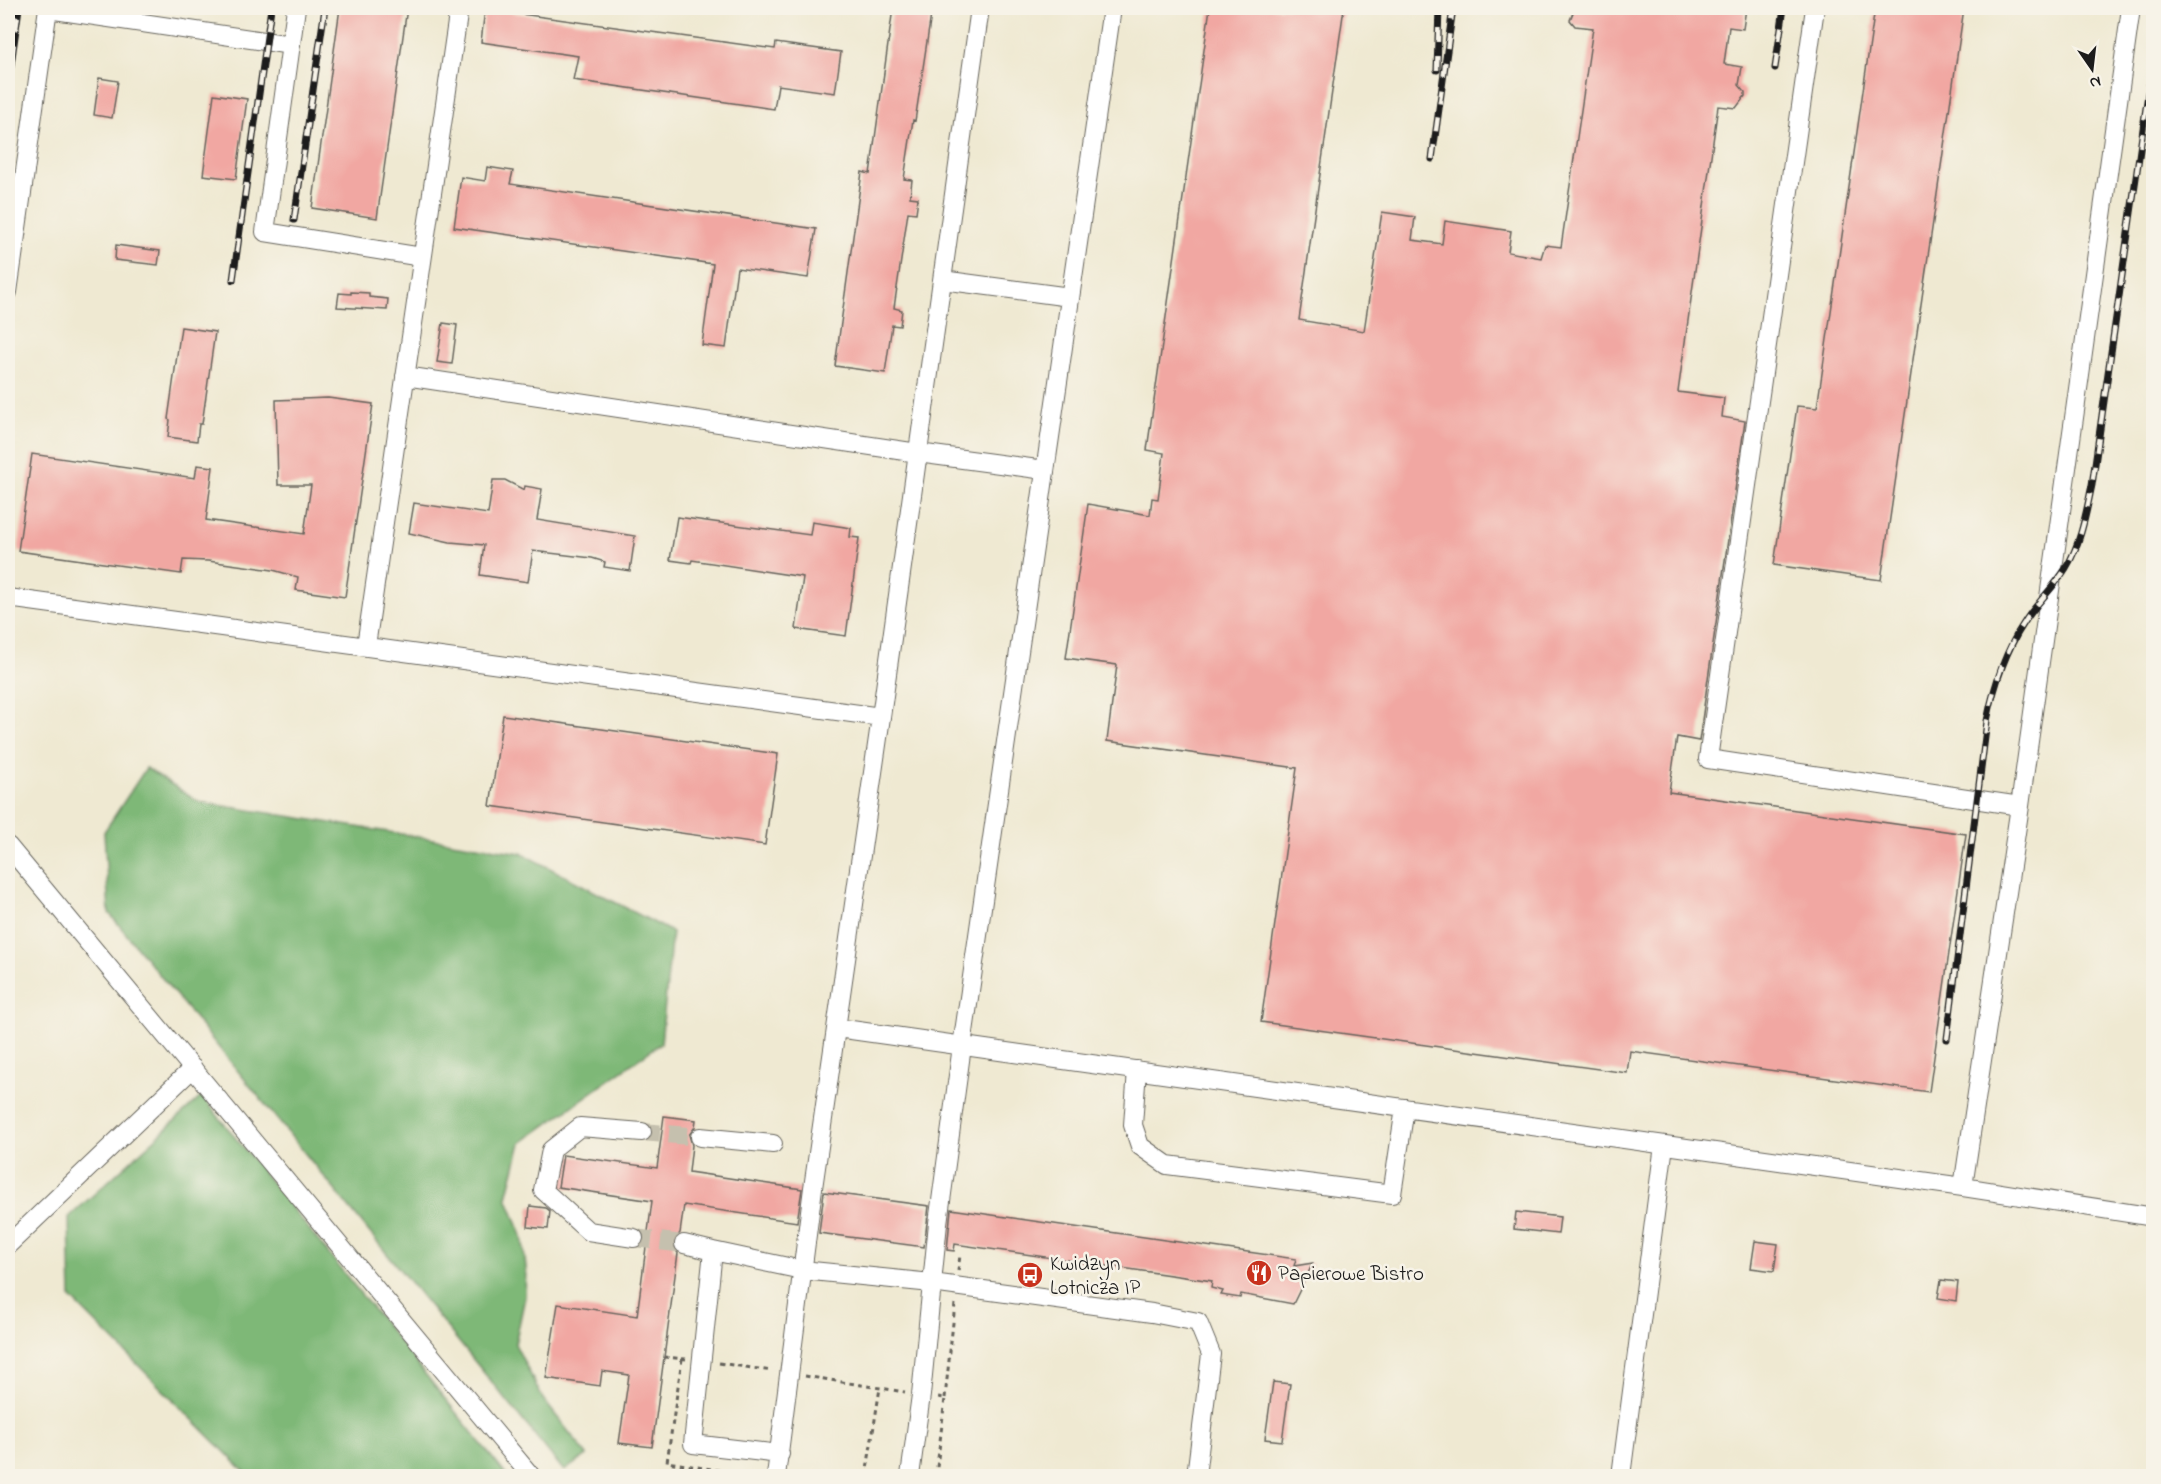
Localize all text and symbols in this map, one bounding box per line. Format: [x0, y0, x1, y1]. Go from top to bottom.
north arrow [2062, 39, 2122, 99]
text: N [2087, 69, 2103, 95]
place label: Kwidzyn Lotnicza IP [1050, 1250, 1141, 1304]
restaurant icon: Papierowe Bistro [1244, 1258, 1274, 1288]
bus stop icon: Kwidzyn Lotnicza IP [1015, 1260, 1045, 1290]
place label: Papierowe Bistro [1278, 1260, 1424, 1290]

